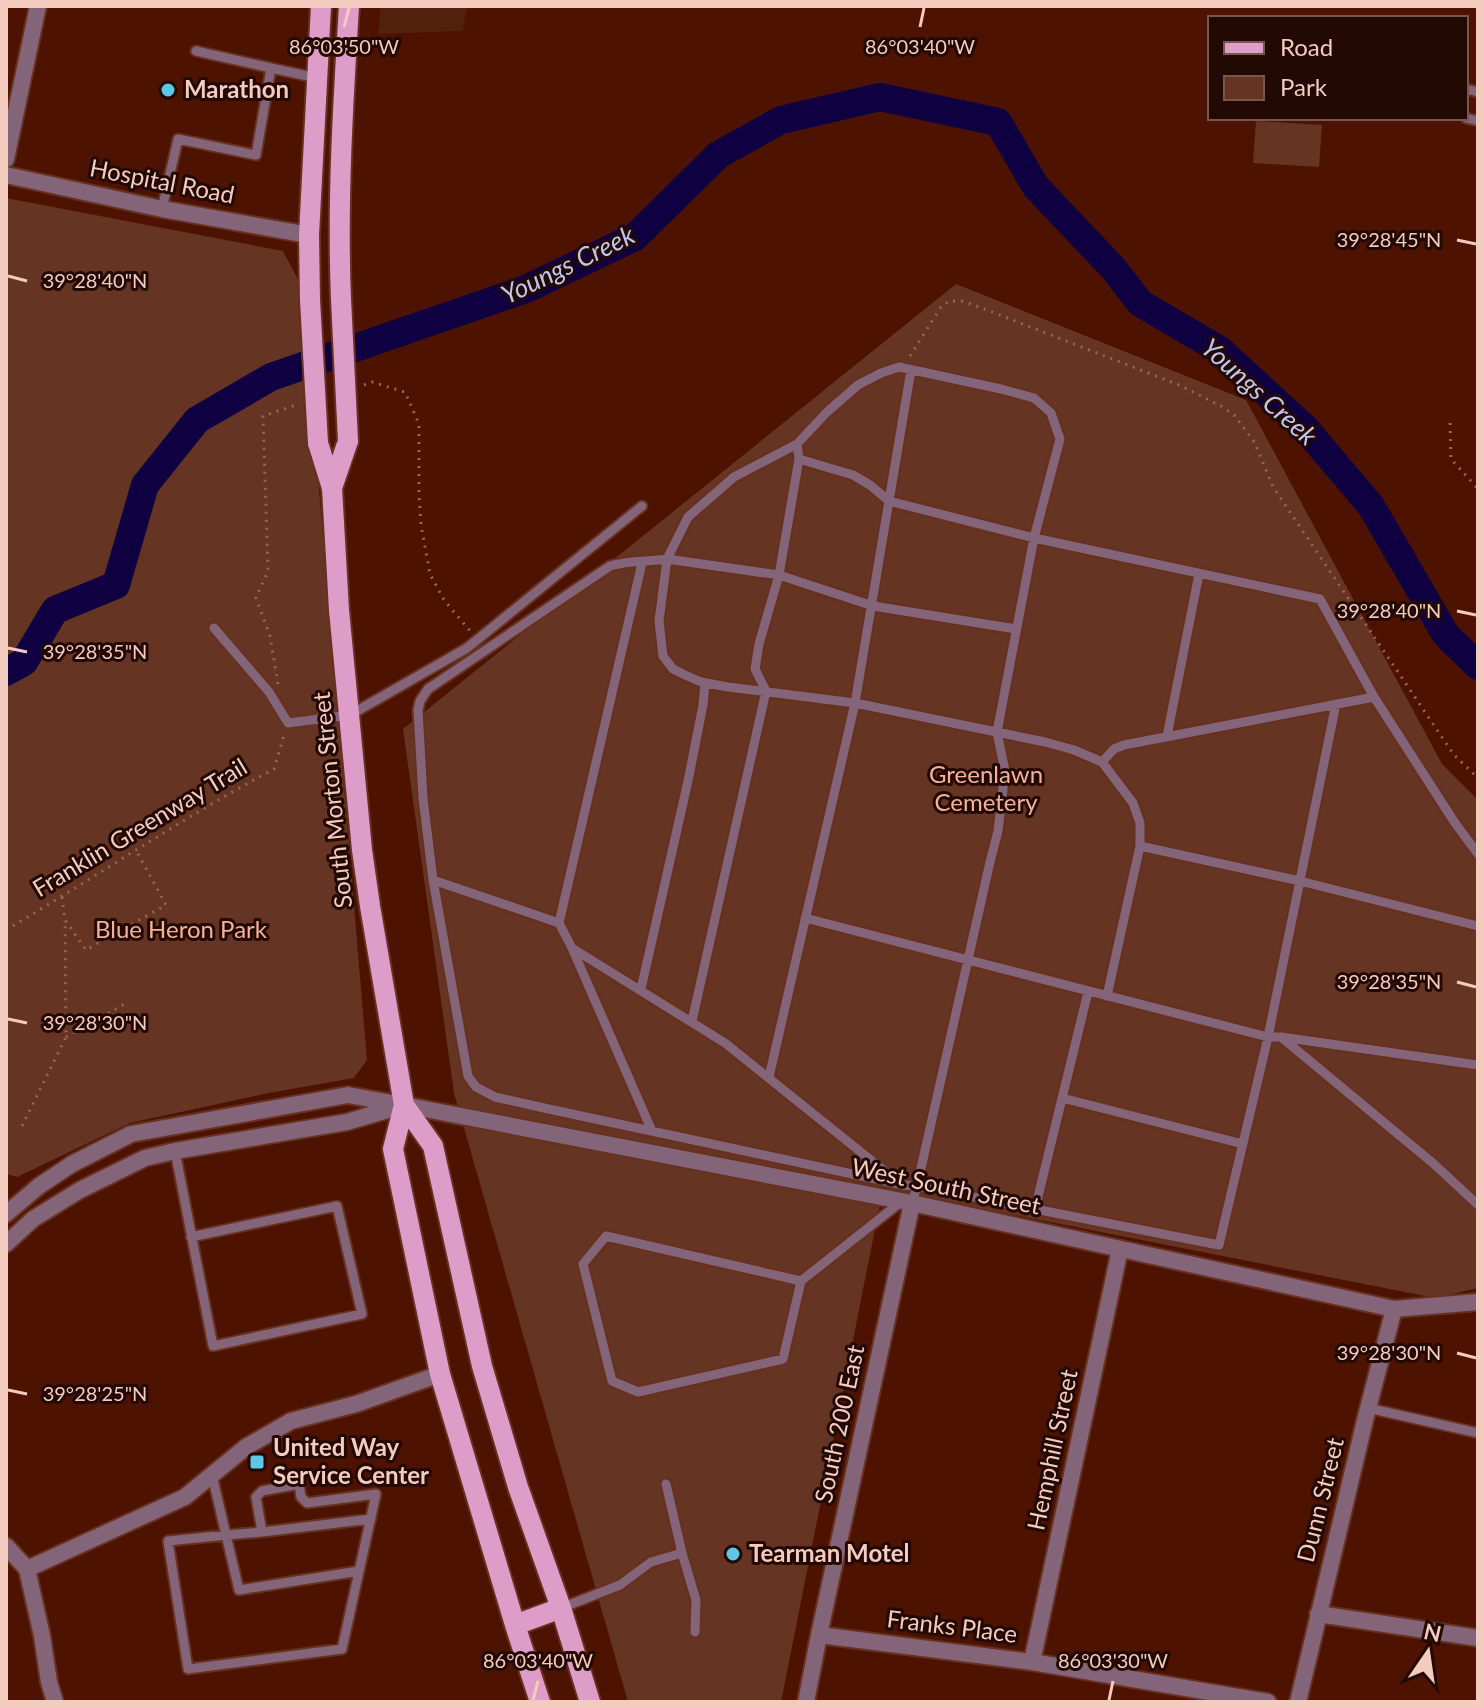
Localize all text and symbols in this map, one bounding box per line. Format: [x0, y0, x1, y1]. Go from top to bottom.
legend [1208, 16, 1468, 120]
text: Road [1280, 32, 1333, 61]
text: 86°03'50"W [289, 34, 399, 58]
text: 86°03'40"W [865, 34, 975, 58]
text: Park [1280, 72, 1328, 101]
place label: Marathon [184, 74, 289, 103]
marker: Marathon [159, 81, 177, 99]
street label: Hospital Road [87, 152, 237, 209]
water label: Youngs Creek [496, 218, 640, 310]
text: 39°28'45"N [1337, 227, 1441, 251]
text: 39°28'40"N [43, 268, 147, 292]
water label: Youngs Creek [1195, 331, 1324, 452]
text: 39°28'40"N [1337, 598, 1441, 622]
text: 39°28'35"N [43, 639, 147, 663]
street label: South Morton Street [306, 690, 357, 910]
street label: Franklin Greenway Trail [27, 751, 252, 902]
park label: Greenlawn Cemetery [929, 759, 1043, 816]
park label: Blue Heron Park [95, 914, 268, 943]
text: 39°28'35"N [1337, 969, 1441, 993]
text: 39°28'30"N [43, 1010, 147, 1034]
street label: West South Street [849, 1151, 1044, 1220]
text: 39°28'30"N [1337, 1340, 1441, 1364]
street label: South 200 East [808, 1342, 869, 1505]
street label: Hemphill Street [1020, 1366, 1083, 1533]
text: 39°28'25"N [43, 1381, 147, 1405]
place label: United Way Service Center [273, 1432, 429, 1489]
street label: Dunn Street [1290, 1434, 1349, 1565]
marker: United Way Service Center [248, 1453, 266, 1471]
place label: Tearman Motel [749, 1538, 910, 1567]
marker: Tearman Motel [724, 1545, 742, 1563]
street label: Franks Place [885, 1603, 1019, 1648]
north arrow [1388, 1612, 1468, 1692]
text: N [1421, 1617, 1444, 1647]
text: 86°03'40"W [483, 1648, 593, 1672]
text: 86°03'30"W [1058, 1648, 1168, 1672]

